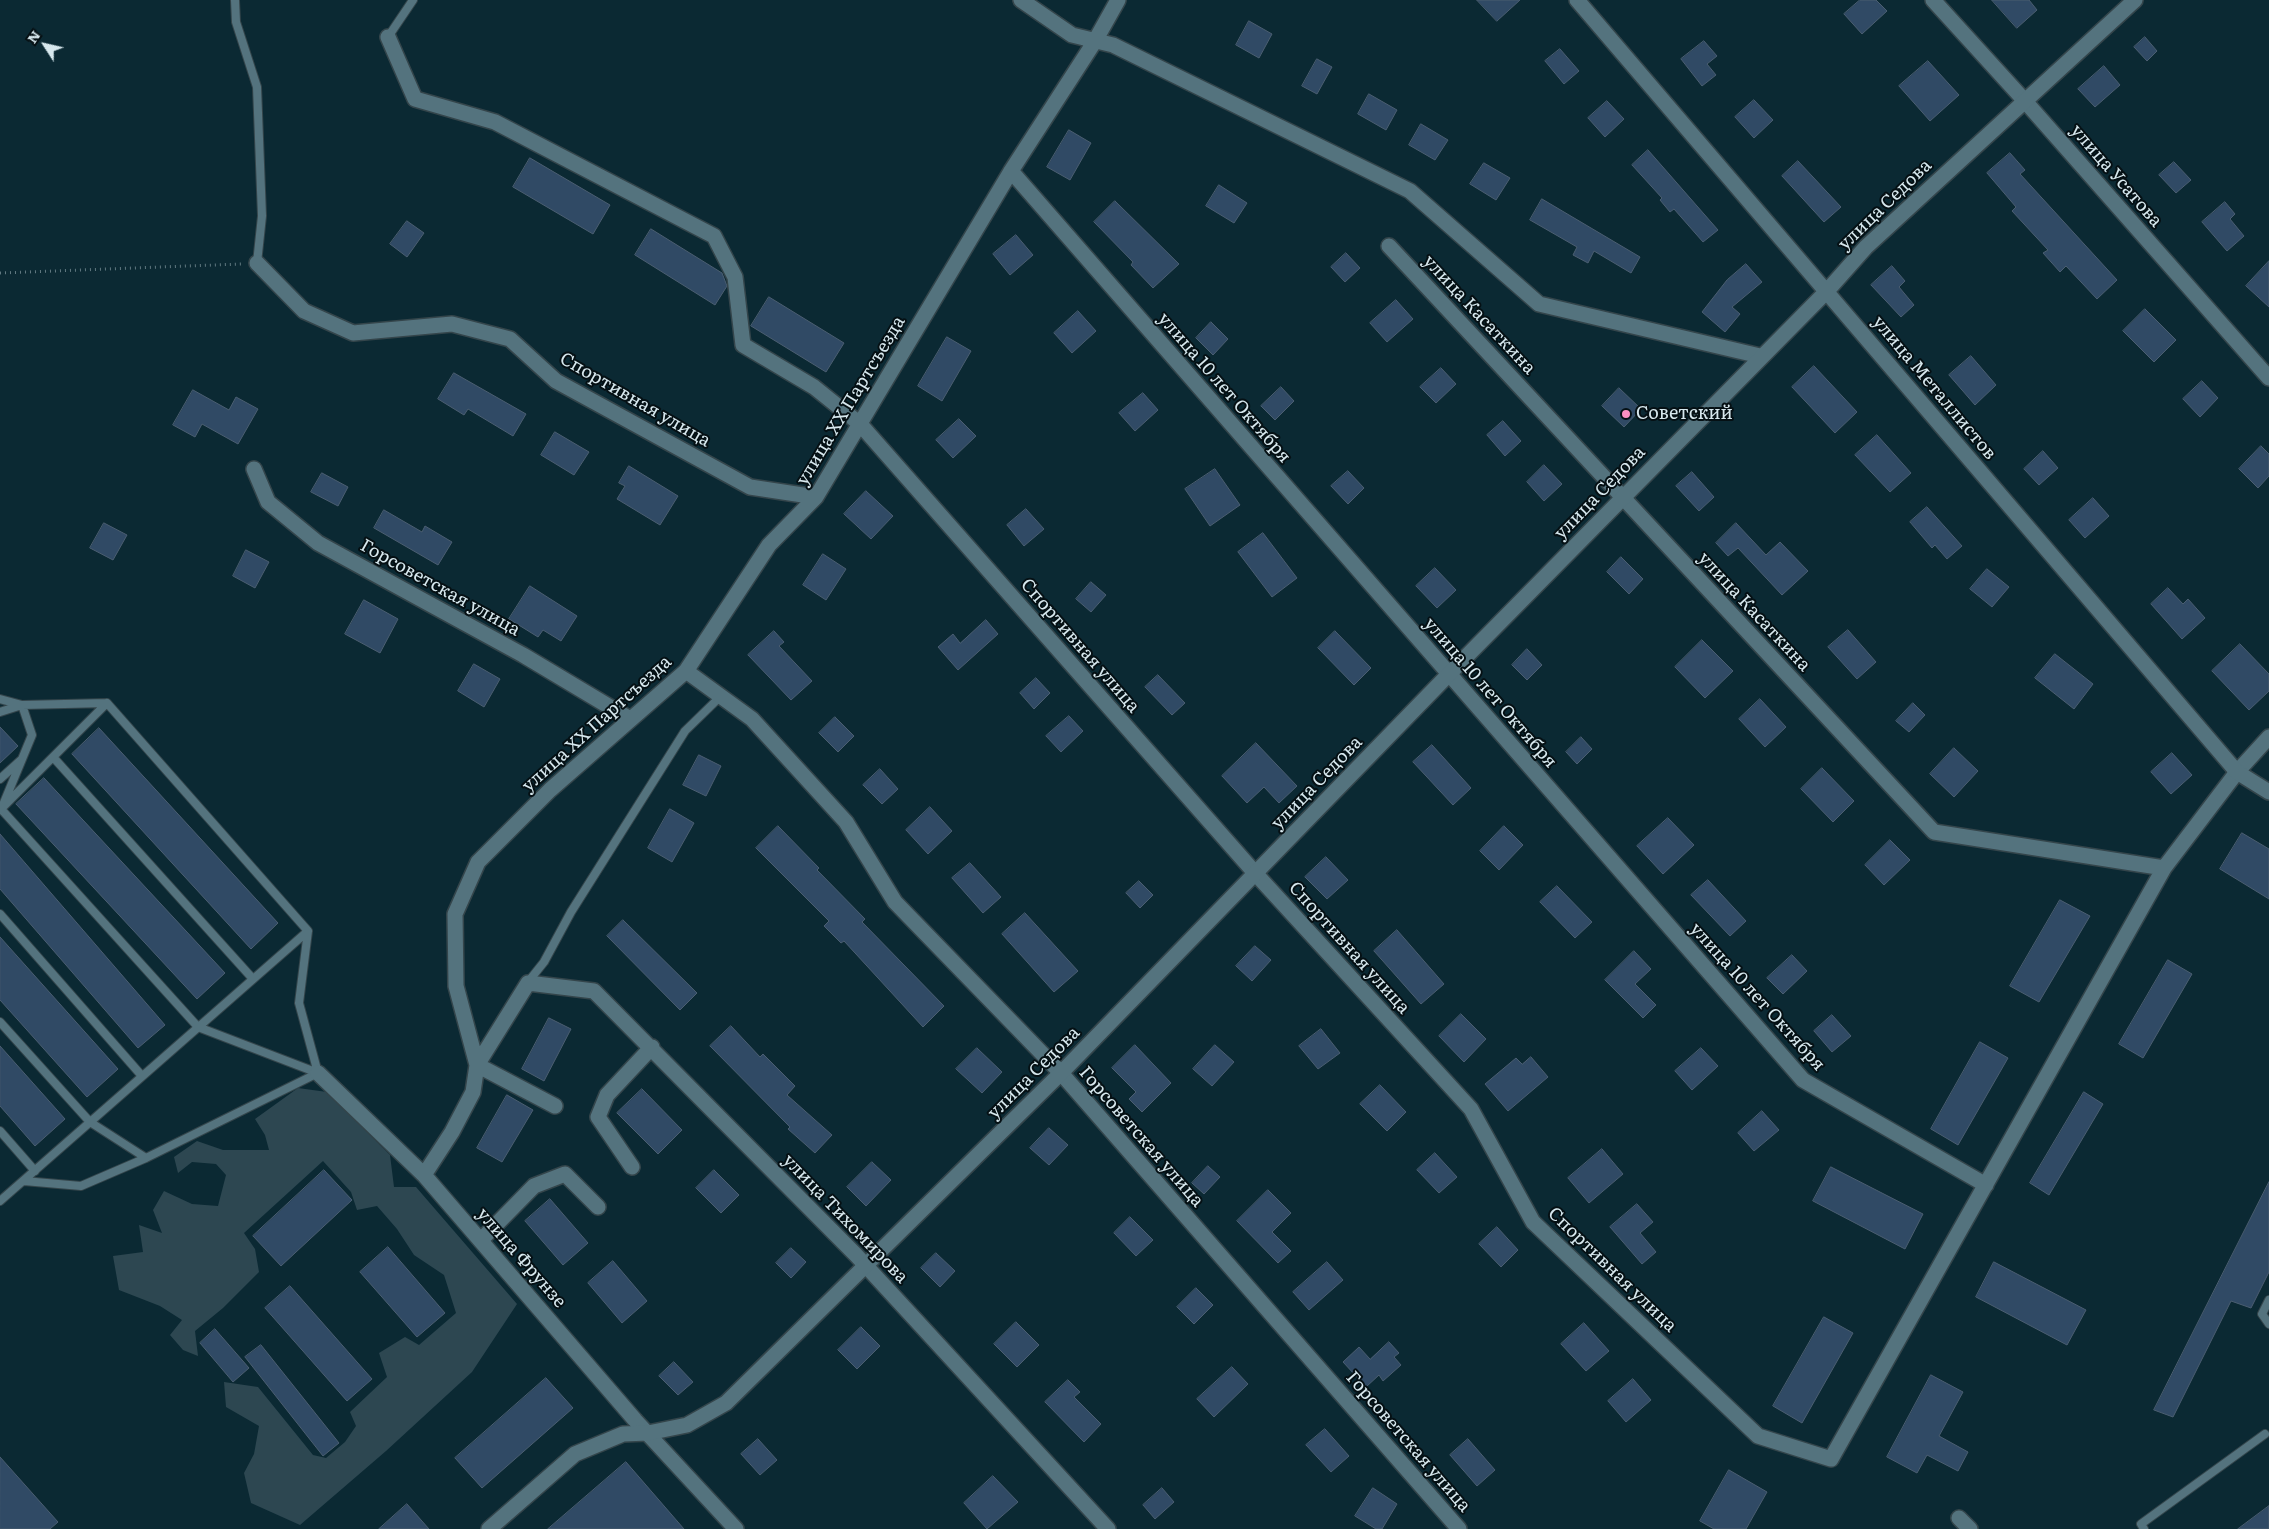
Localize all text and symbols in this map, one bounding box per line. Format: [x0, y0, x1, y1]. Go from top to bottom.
north arrow [20, 20, 70, 70]
text: N [21, 26, 44, 47]
street label: улица Усатова [2066, 120, 2166, 232]
street label: улица Седова [1834, 155, 1936, 255]
street label: улица Касаткина [1418, 251, 1540, 379]
street label: улица 10 лет Октября [1153, 309, 1295, 467]
street label: улица XX Партсъезда [792, 312, 910, 490]
street label: улица Металлистов [1867, 312, 2001, 464]
street label: Спортивная улица [556, 348, 714, 452]
place label: Советский [1636, 403, 1733, 425]
marker: Советский [1620, 408, 1632, 420]
street label: улица Седова [1550, 442, 1650, 544]
street label: Горсоветская улица [356, 535, 524, 641]
street label: улица Касаткина [1693, 548, 1815, 676]
street label: Спортивная улица [1016, 575, 1144, 717]
street label: улица 10 лет Октября [1419, 614, 1561, 772]
street label: улица XX Партсъезда [518, 651, 676, 797]
street label: улица Седова [1267, 732, 1367, 834]
street label: Спортивная улица [1284, 877, 1414, 1019]
street label: улица 10 лет Октября [1685, 919, 1829, 1075]
street label: улица Седова [983, 1022, 1085, 1124]
street label: Горсоветская улица [1074, 1062, 1208, 1212]
street label: улица Тихомирова [778, 1150, 912, 1288]
street label: Спортивная улица [1543, 1203, 1681, 1337]
street label: улица Фрунзе [472, 1204, 570, 1312]
street label: Горсоветская улица [1341, 1367, 1475, 1517]

